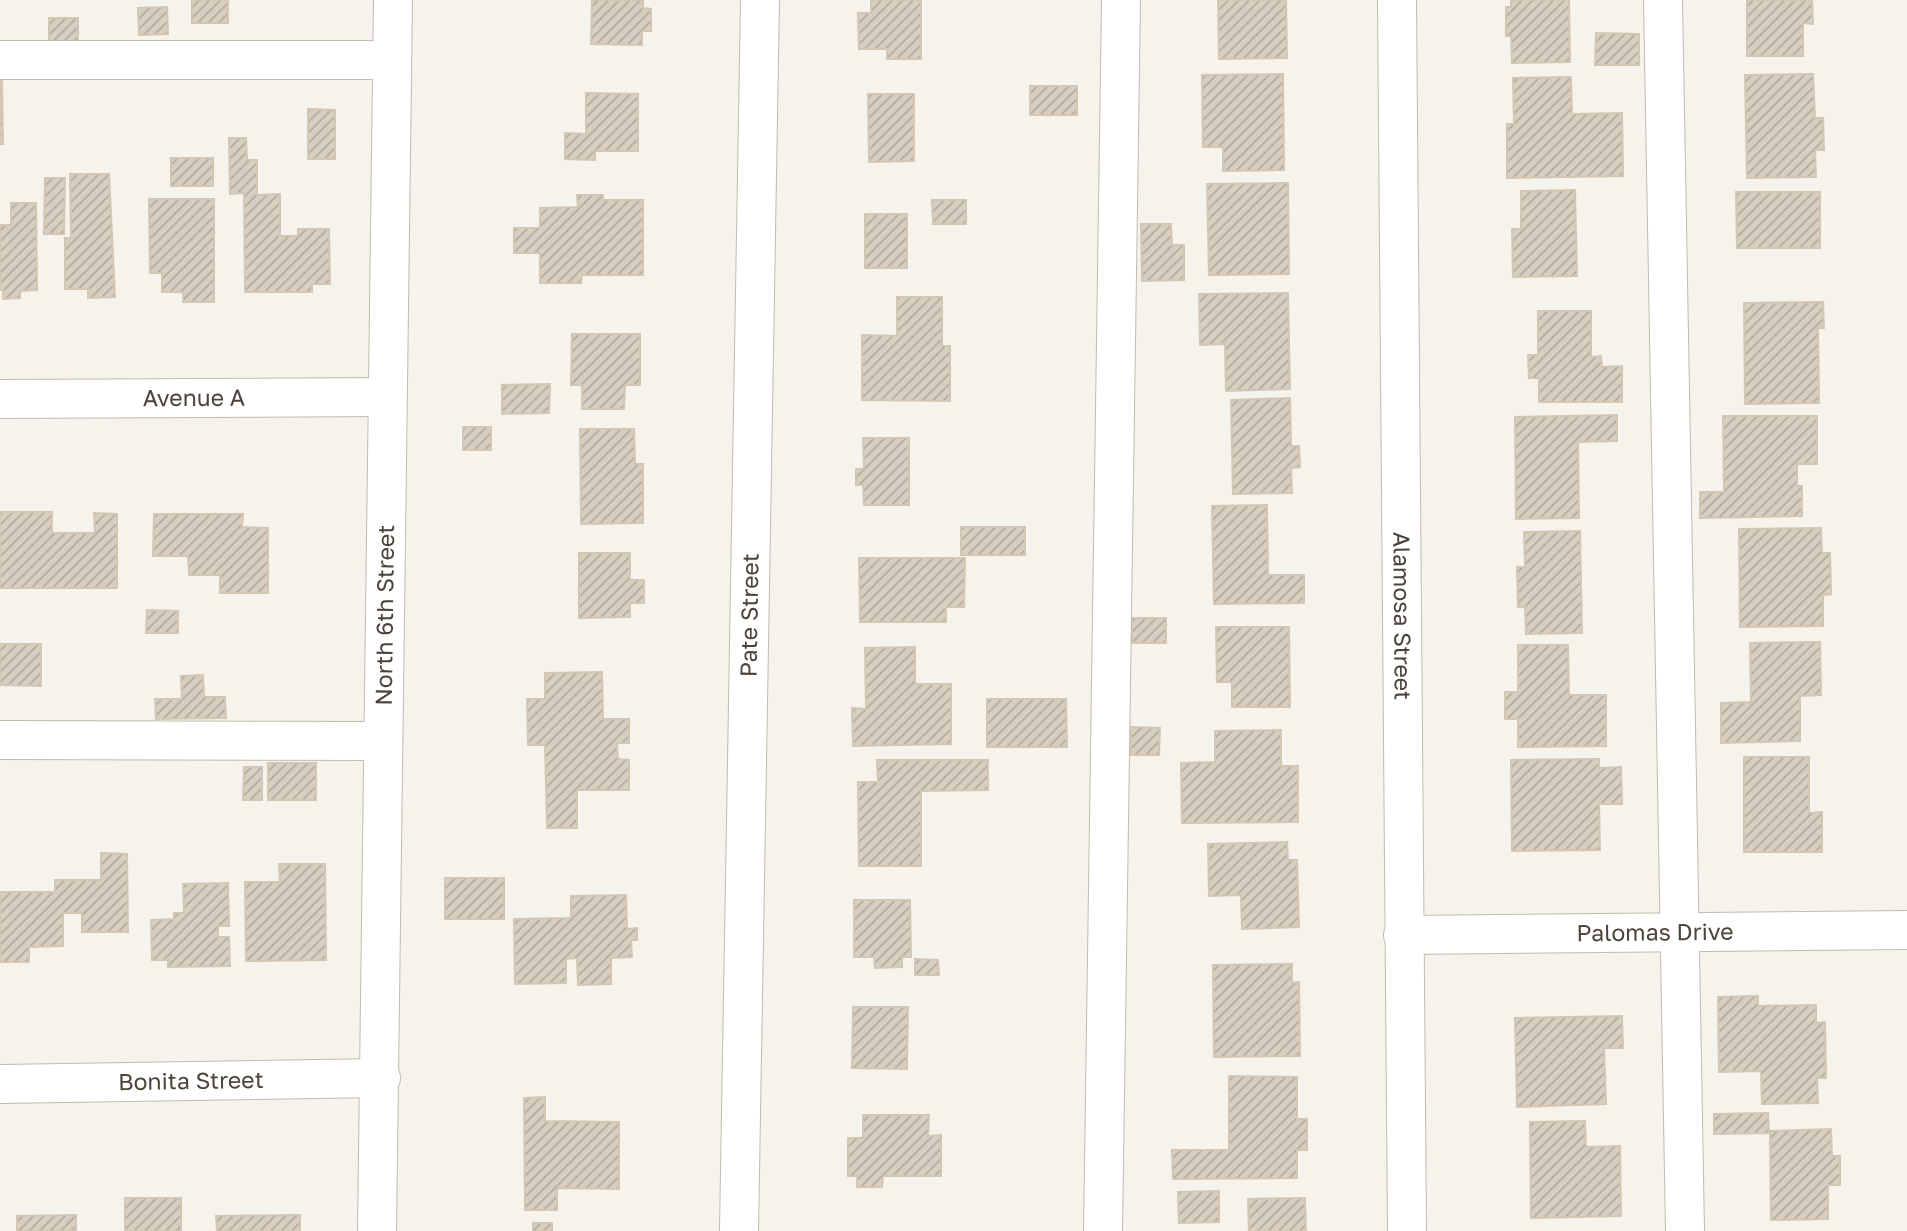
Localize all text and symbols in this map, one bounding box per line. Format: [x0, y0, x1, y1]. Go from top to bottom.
street label: Avenue A [143, 383, 245, 411]
street label: North 6th Street [369, 524, 399, 706]
street label: Alamosa Street [1388, 532, 1418, 700]
street label: Pate Street [733, 553, 764, 677]
street label: Palomas Drive [1576, 917, 1734, 946]
street label: Bonita Street [118, 1065, 264, 1095]

